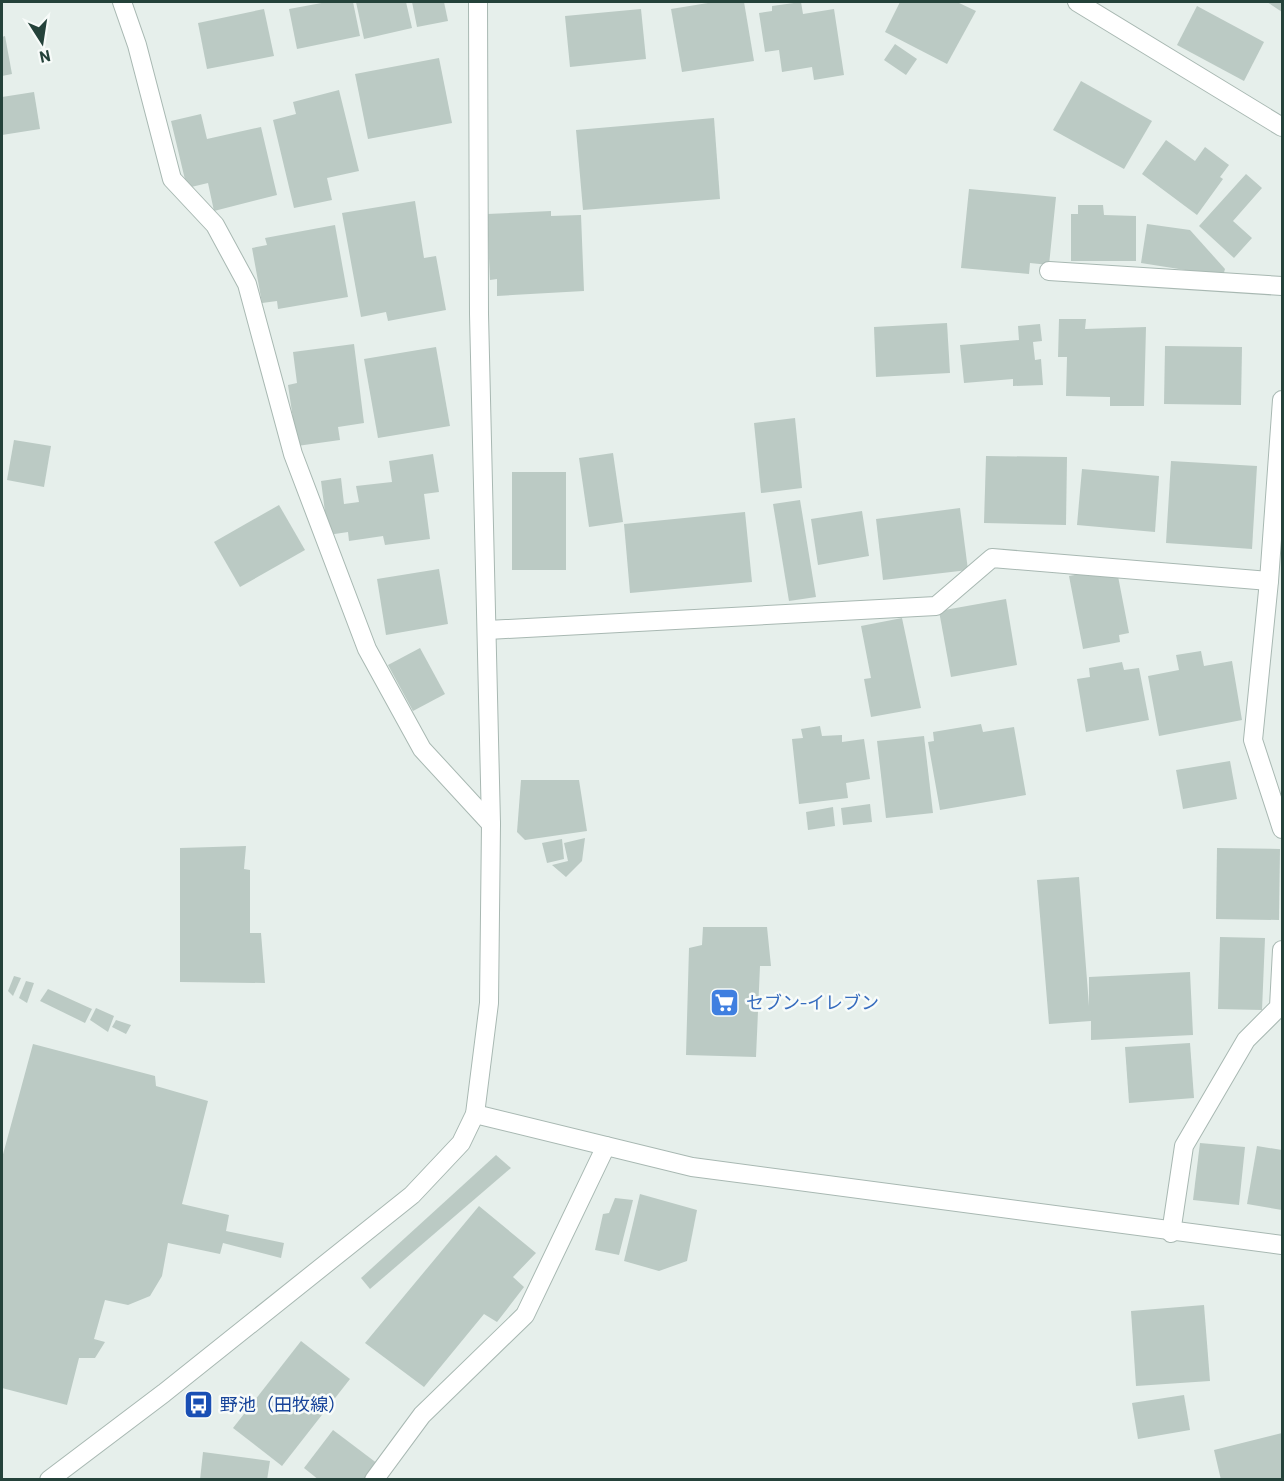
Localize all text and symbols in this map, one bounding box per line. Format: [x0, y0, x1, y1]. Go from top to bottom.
north arrow [12, 12, 72, 72]
text: N [38, 47, 52, 68]
supermarket icon: セブン-イレブン [709, 986, 741, 1018]
place label: セブン-イレブン [746, 991, 879, 1013]
bus stop icon: 野池（田牧線） [183, 1388, 215, 1420]
place label: 野池（田牧線） [220, 1393, 346, 1415]

